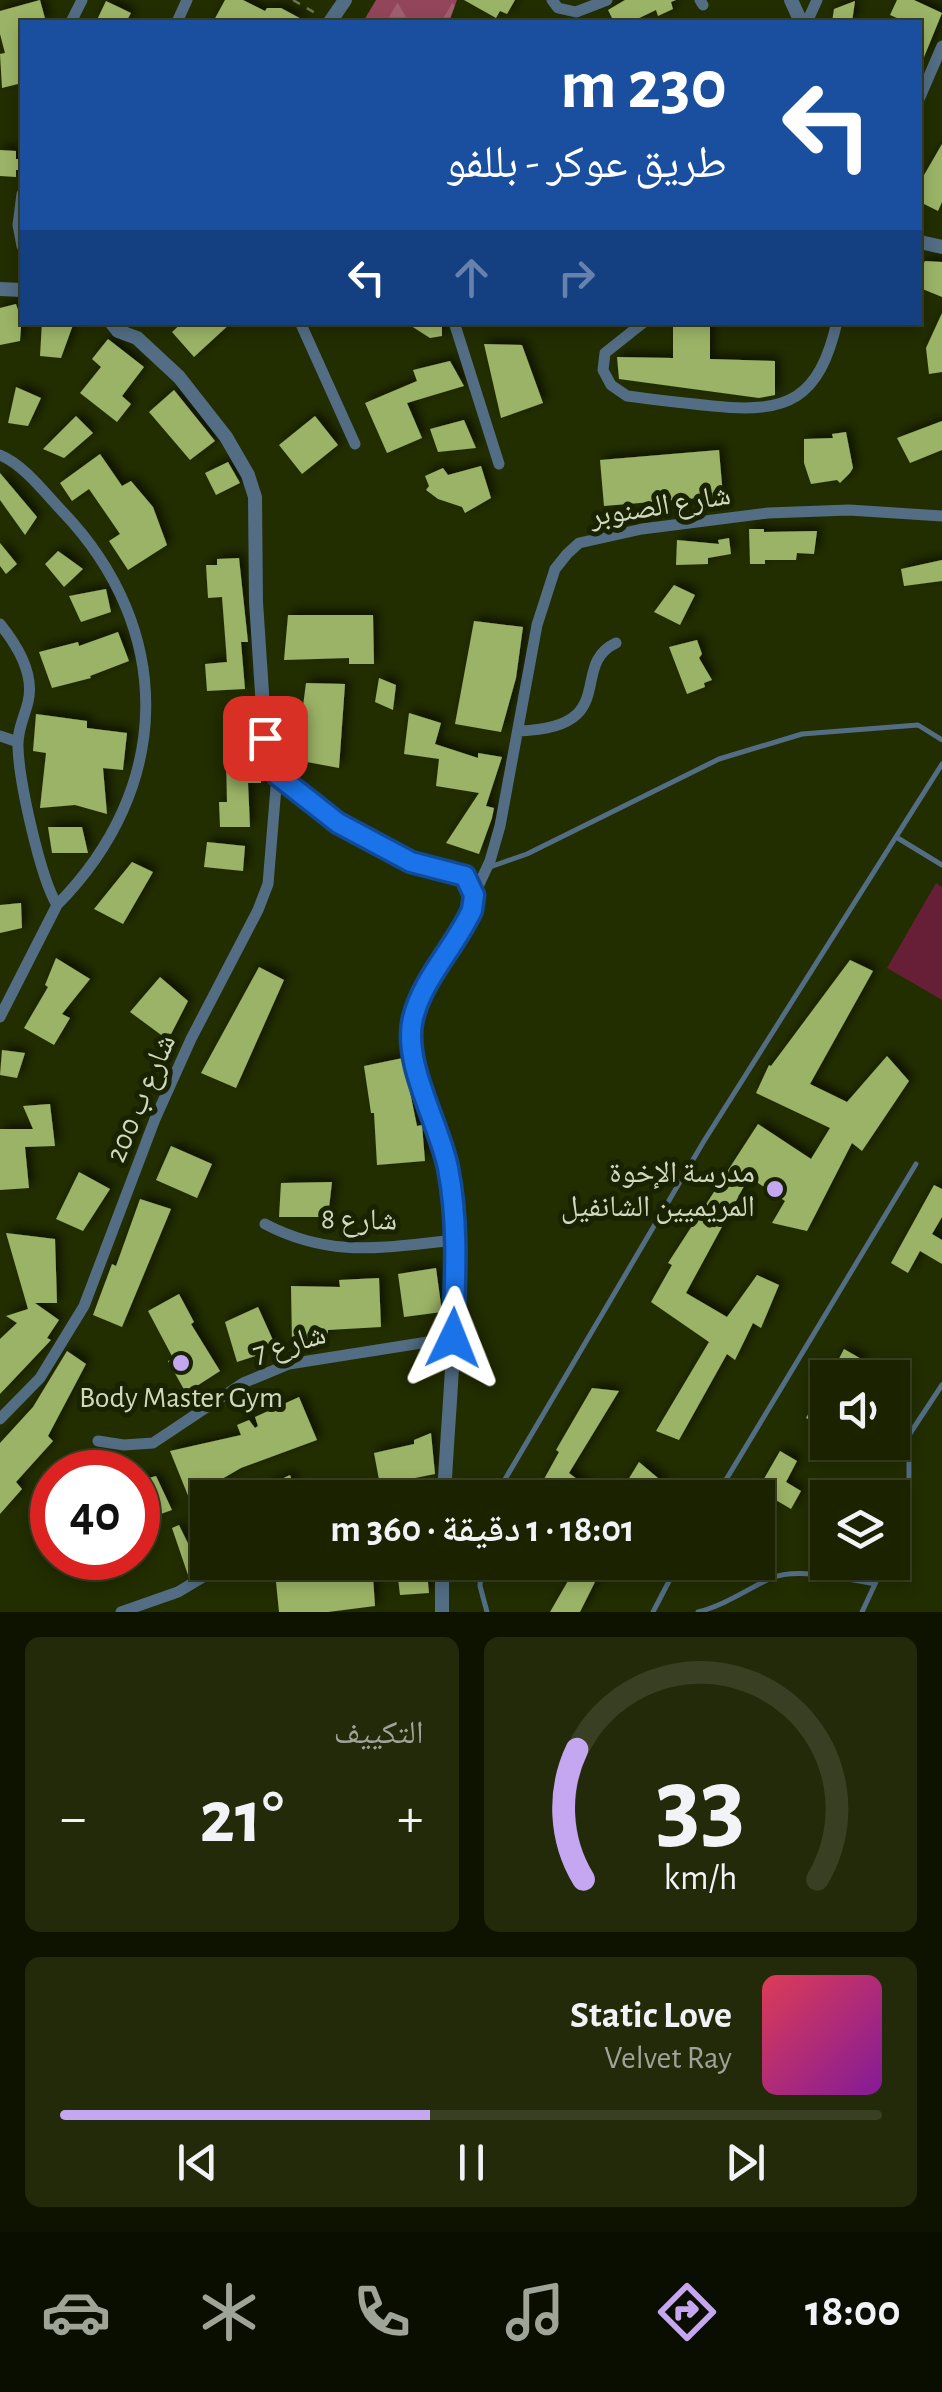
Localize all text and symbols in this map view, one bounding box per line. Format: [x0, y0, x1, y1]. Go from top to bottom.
text: 230 m [560, 51, 727, 121]
icon: left [762, 60, 892, 190]
text: طريق عوكر - بللفو [445, 141, 727, 186]
icon: left [339, 250, 394, 305]
icon: ahead [444, 250, 499, 305]
icon: right [549, 250, 604, 305]
street label: شارع الصنوبر [587, 480, 733, 535]
pin [223, 696, 308, 781]
icon: arrive [238, 711, 293, 766]
street label: شارع ب 200 [101, 1030, 184, 1168]
place label: مدرسة الإخوة المريميين الشانفيل [561, 1158, 755, 1224]
marker: مدرسة الإخوة المريميين الشانفيل [764, 1178, 786, 1200]
street label: شارع 8 [321, 1204, 397, 1239]
position arrow [401, 1286, 505, 1390]
street label: شارع 7 [249, 1319, 330, 1372]
marker: Body Master Gym [170, 1352, 192, 1374]
map controls [810, 1360, 910, 1580]
button: sound [810, 1360, 910, 1460]
place label: Body Master Gym [79, 1383, 283, 1413]
speed limit sign: 40 [30, 1450, 160, 1580]
button: layers [810, 1480, 910, 1580]
text: 18:01 · 1 دقيقة · 360 m [330, 1511, 635, 1549]
text: التكييف [334, 1717, 424, 1749]
text: 33 [655, 1754, 745, 1858]
text: 21° [200, 1781, 284, 1856]
text: − [60, 1791, 86, 1846]
text: + [397, 1791, 424, 1846]
text: km/h [663, 1860, 737, 1896]
text: Static Love [570, 1997, 732, 2035]
text: Velvet Ray [604, 2042, 732, 2074]
icon: previous [170, 2135, 225, 2190]
icon: pause [444, 2135, 499, 2190]
icon: next [718, 2135, 773, 2190]
icon: car [41, 2277, 111, 2347]
icon: climate [194, 2277, 264, 2347]
icon: phone [347, 2277, 417, 2347]
icon: music [500, 2277, 570, 2347]
icon: directions [652, 2277, 722, 2347]
text: 18:00 [805, 2289, 901, 2334]

